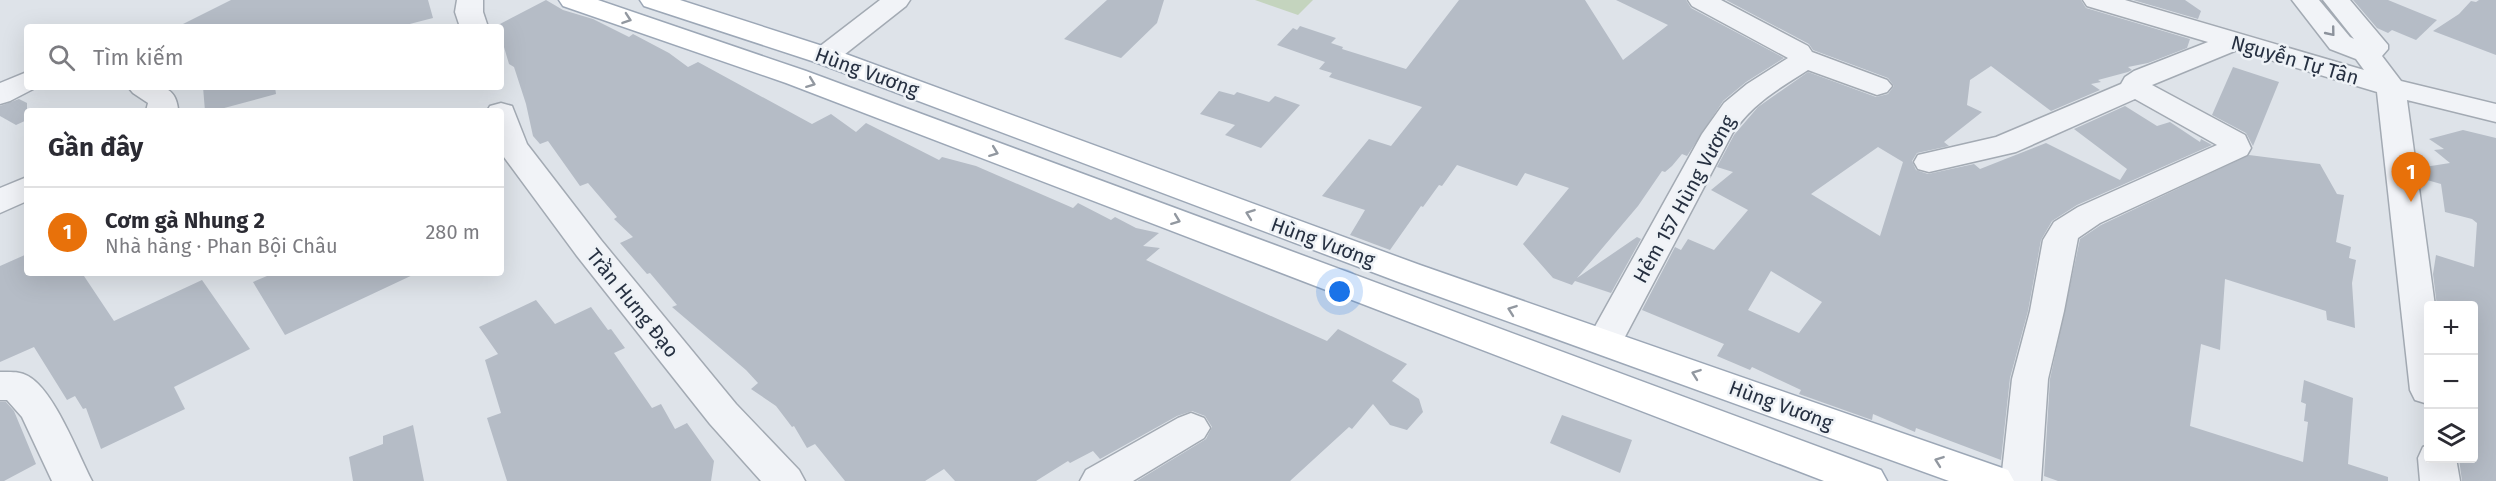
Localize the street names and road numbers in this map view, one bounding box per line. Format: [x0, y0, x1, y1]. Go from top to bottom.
street label: Nguyễn Tự Tân [2228, 30, 2362, 90]
street label: Hùng Vương [812, 42, 923, 102]
street label: Hẻm 157 Hùng Vương [1628, 110, 1740, 287]
street label: Hùng Vương [1268, 212, 1379, 272]
street label: Trần Hưng Đạo [582, 244, 684, 362]
street label: Hùng Vương [1726, 375, 1837, 435]

